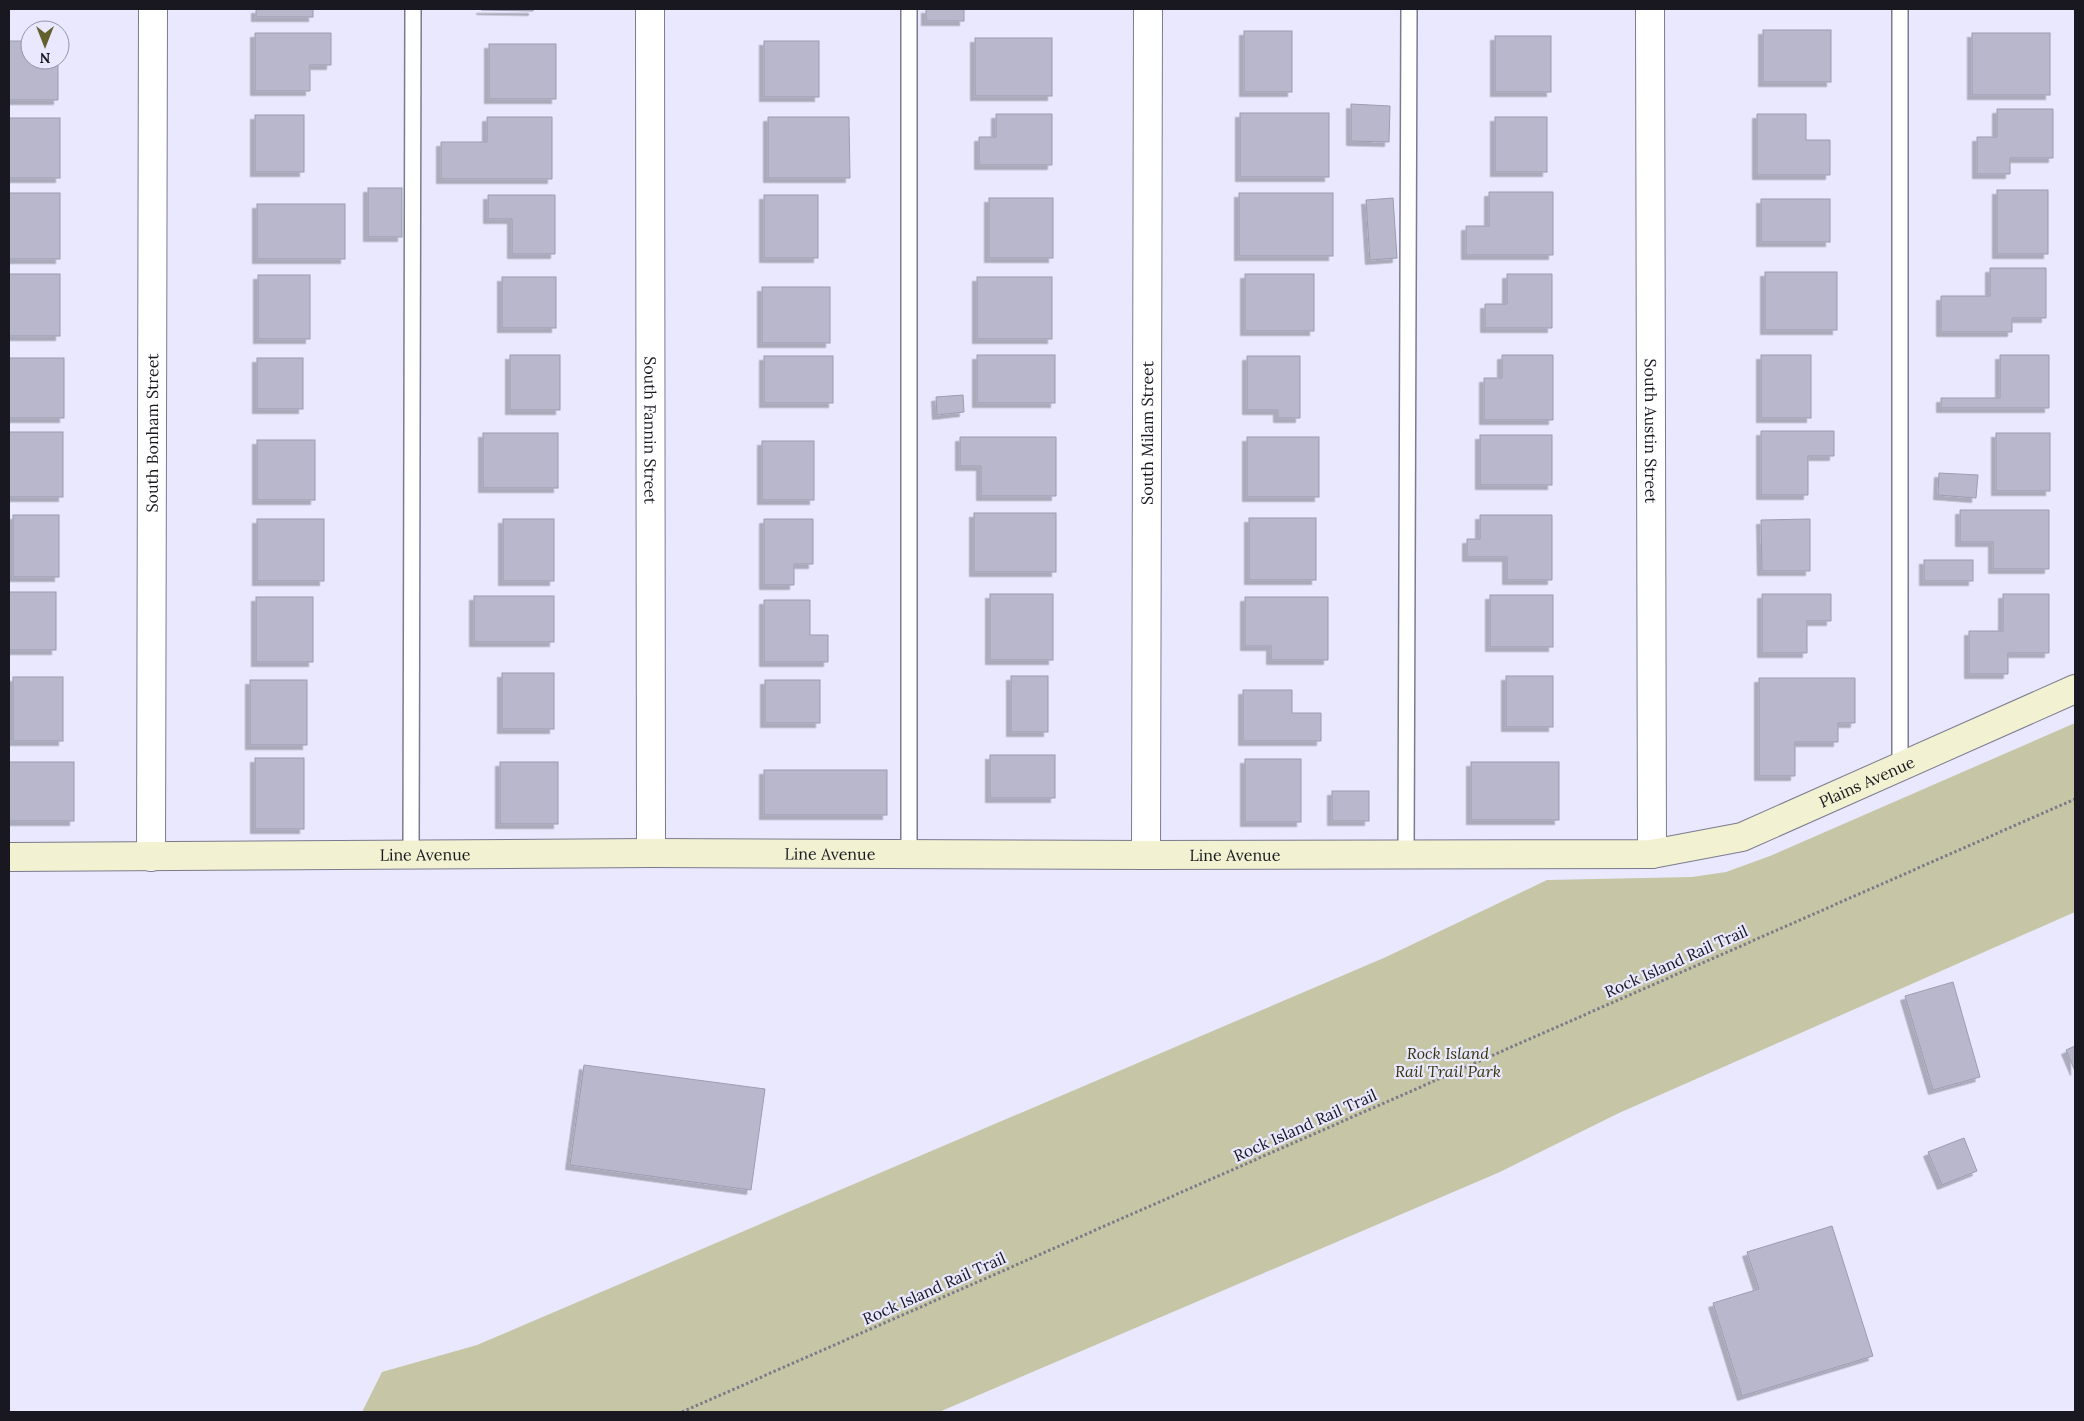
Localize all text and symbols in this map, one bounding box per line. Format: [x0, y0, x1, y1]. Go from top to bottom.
north arrow [20, 20, 70, 70]
text: N [39, 49, 50, 67]
street label: South Bonham Street [142, 353, 162, 512]
street label: South Fannin Street [640, 356, 661, 505]
street label: South Austin Street [1641, 358, 1661, 504]
street label: South Milam Street [1137, 360, 1157, 505]
street label: Plains Avenue [1816, 752, 1918, 812]
street label: Line Avenue [380, 844, 471, 865]
street label: Line Avenue [785, 844, 876, 864]
street label: Line Avenue [1190, 845, 1281, 865]
street label: Rock Island Rail Trail [1601, 920, 1751, 1002]
park label: Rock Island Rail Trail Park [1395, 1043, 1501, 1081]
street label: Rock Island Rail Trail [1230, 1084, 1380, 1166]
street label: Rock Island Rail Trail [859, 1247, 1009, 1329]

